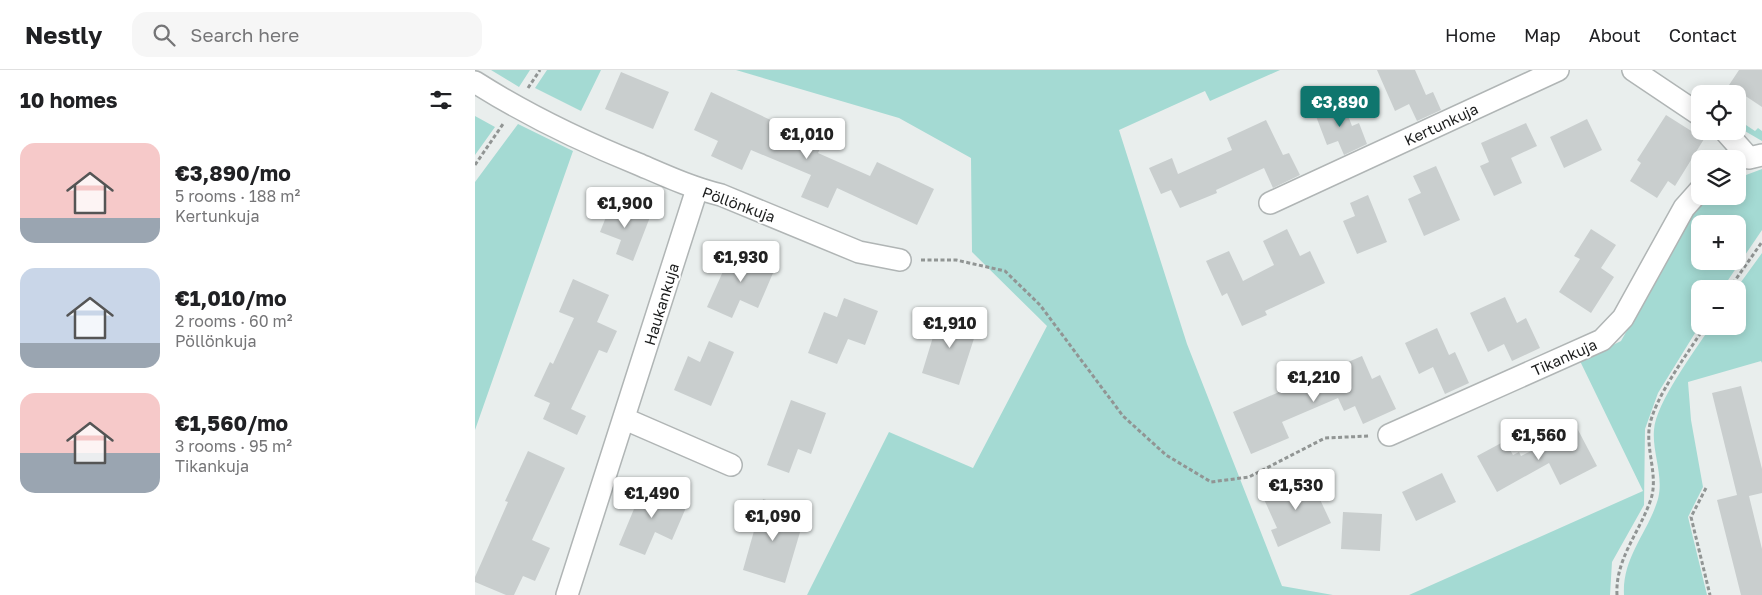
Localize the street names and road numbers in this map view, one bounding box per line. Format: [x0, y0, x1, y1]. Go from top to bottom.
street label: Kertunkuja [1401, 99, 1481, 149]
street label: Pöllönkuja [700, 182, 778, 226]
street label: Haukankuja [640, 261, 682, 347]
street label: Tikankuja [1529, 335, 1599, 379]

